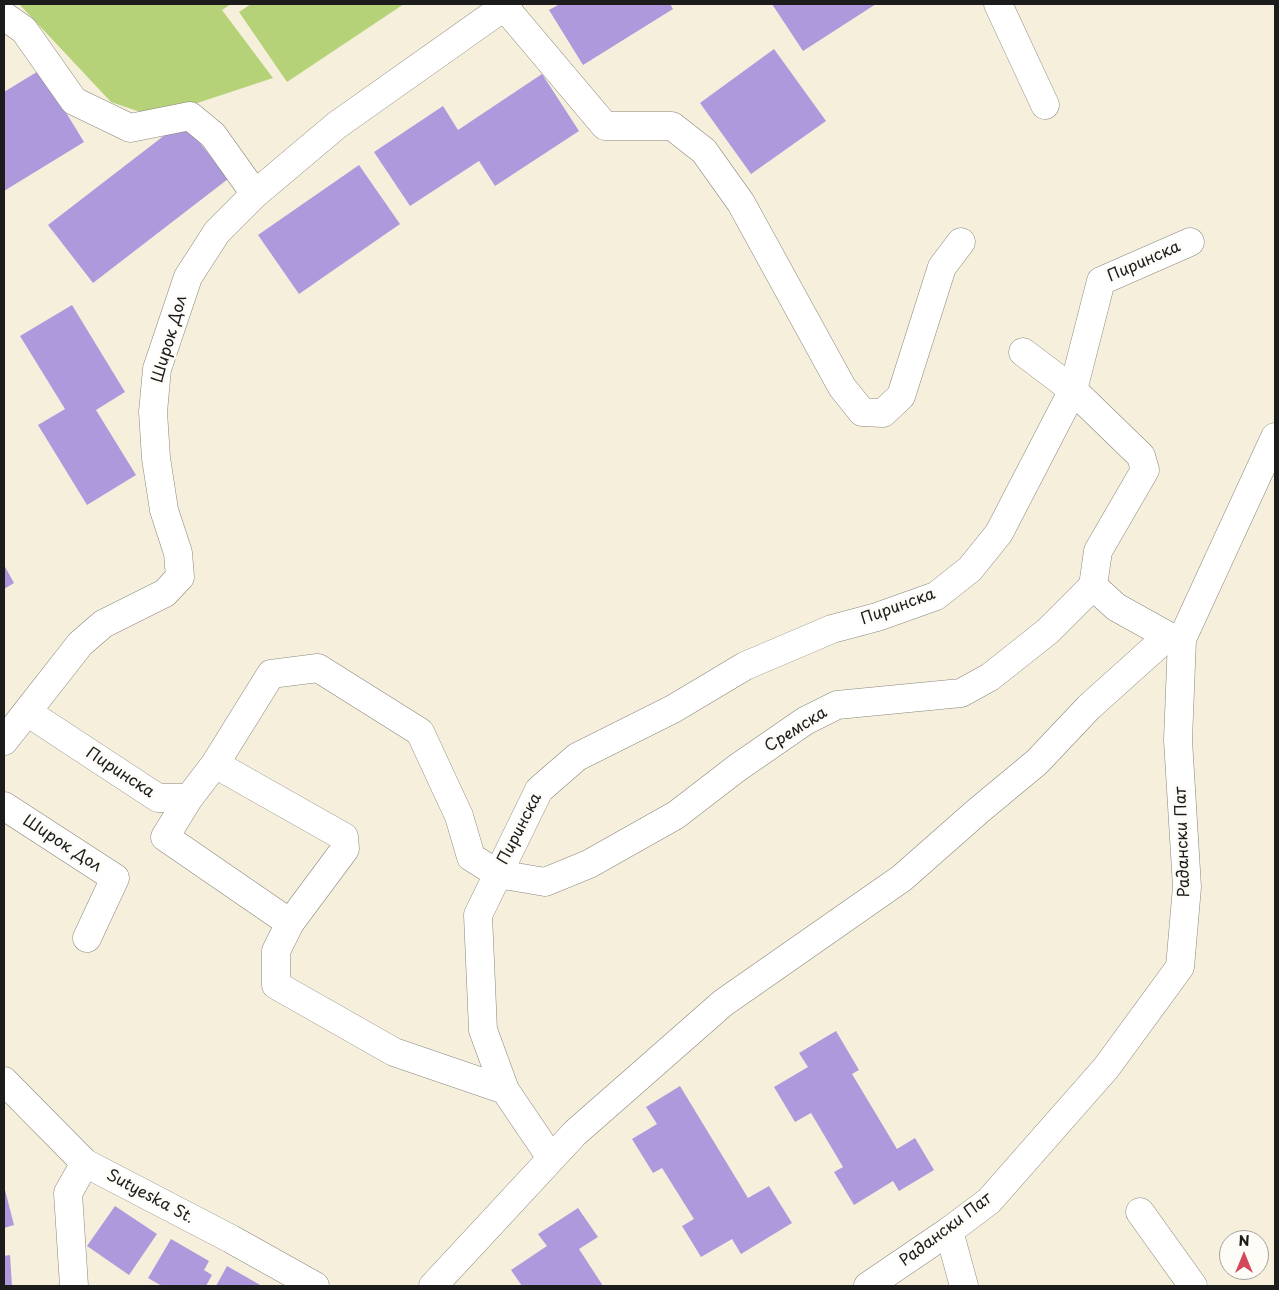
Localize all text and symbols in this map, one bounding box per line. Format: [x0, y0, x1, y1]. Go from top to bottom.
street label: Пиринска [1105, 237, 1183, 287]
street label: Широк Дол [148, 293, 192, 385]
street label: Пиринска [858, 585, 938, 629]
street label: Сремска [761, 703, 831, 757]
street label: Пиринска [82, 744, 158, 802]
street label: Радански Пат [1171, 786, 1195, 898]
street label: Пиринска [494, 790, 546, 868]
street label: Широк Дол [19, 811, 105, 877]
street label: Sutyeska St. [103, 1166, 197, 1228]
street label: Радански Пат [896, 1189, 996, 1271]
north arrow [1219, 1230, 1269, 1280]
text: N [1238, 1230, 1250, 1251]

